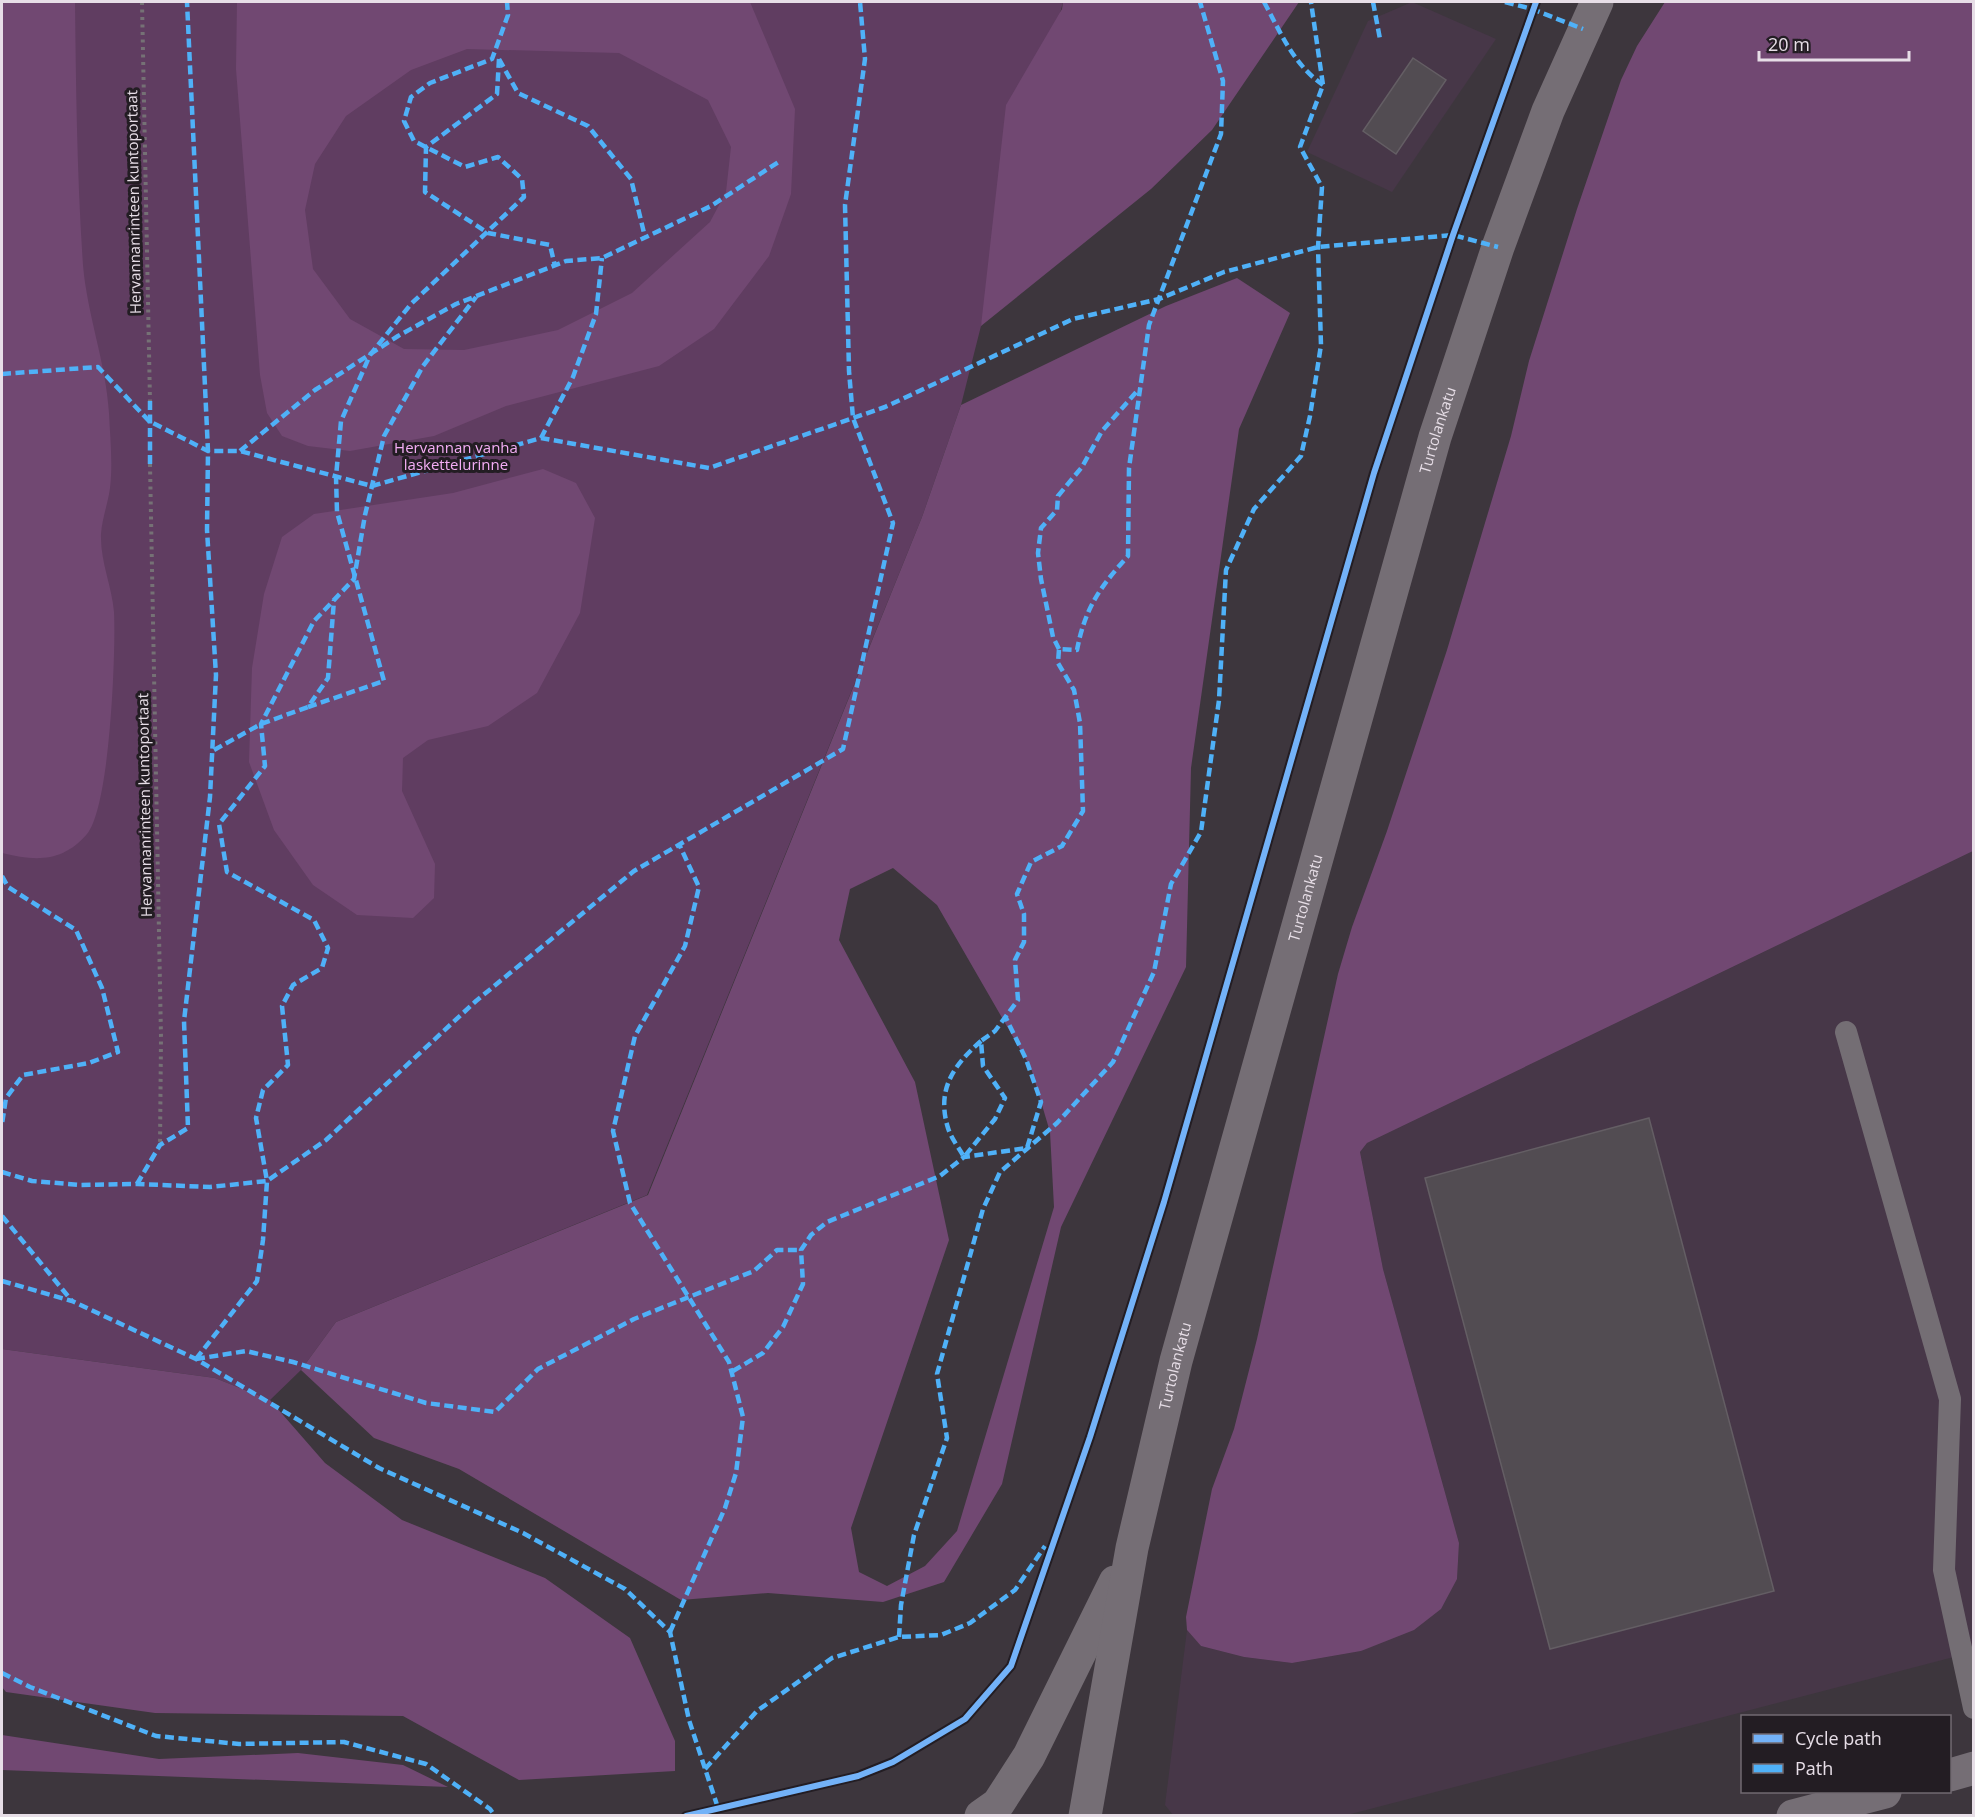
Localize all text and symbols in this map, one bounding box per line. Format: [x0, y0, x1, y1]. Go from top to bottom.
scale bar [1759, 24, 1909, 62]
text: 20 m [1768, 32, 1810, 56]
street label: Hervannanrinteen kuntoportaat [121, 90, 145, 314]
street label: Turtolankatu [1414, 384, 1460, 476]
park label: Hervannan vanha laskettelurinne [394, 437, 518, 474]
street label: Hervannanrinteen kuntoportaat [132, 693, 156, 917]
street label: Turtolankatu [1283, 852, 1327, 944]
street label: Turtolankatu [1154, 1320, 1195, 1412]
legend [1741, 1715, 1951, 1793]
text: Cycle path [1795, 1726, 1882, 1750]
text: Path [1795, 1756, 1833, 1780]

